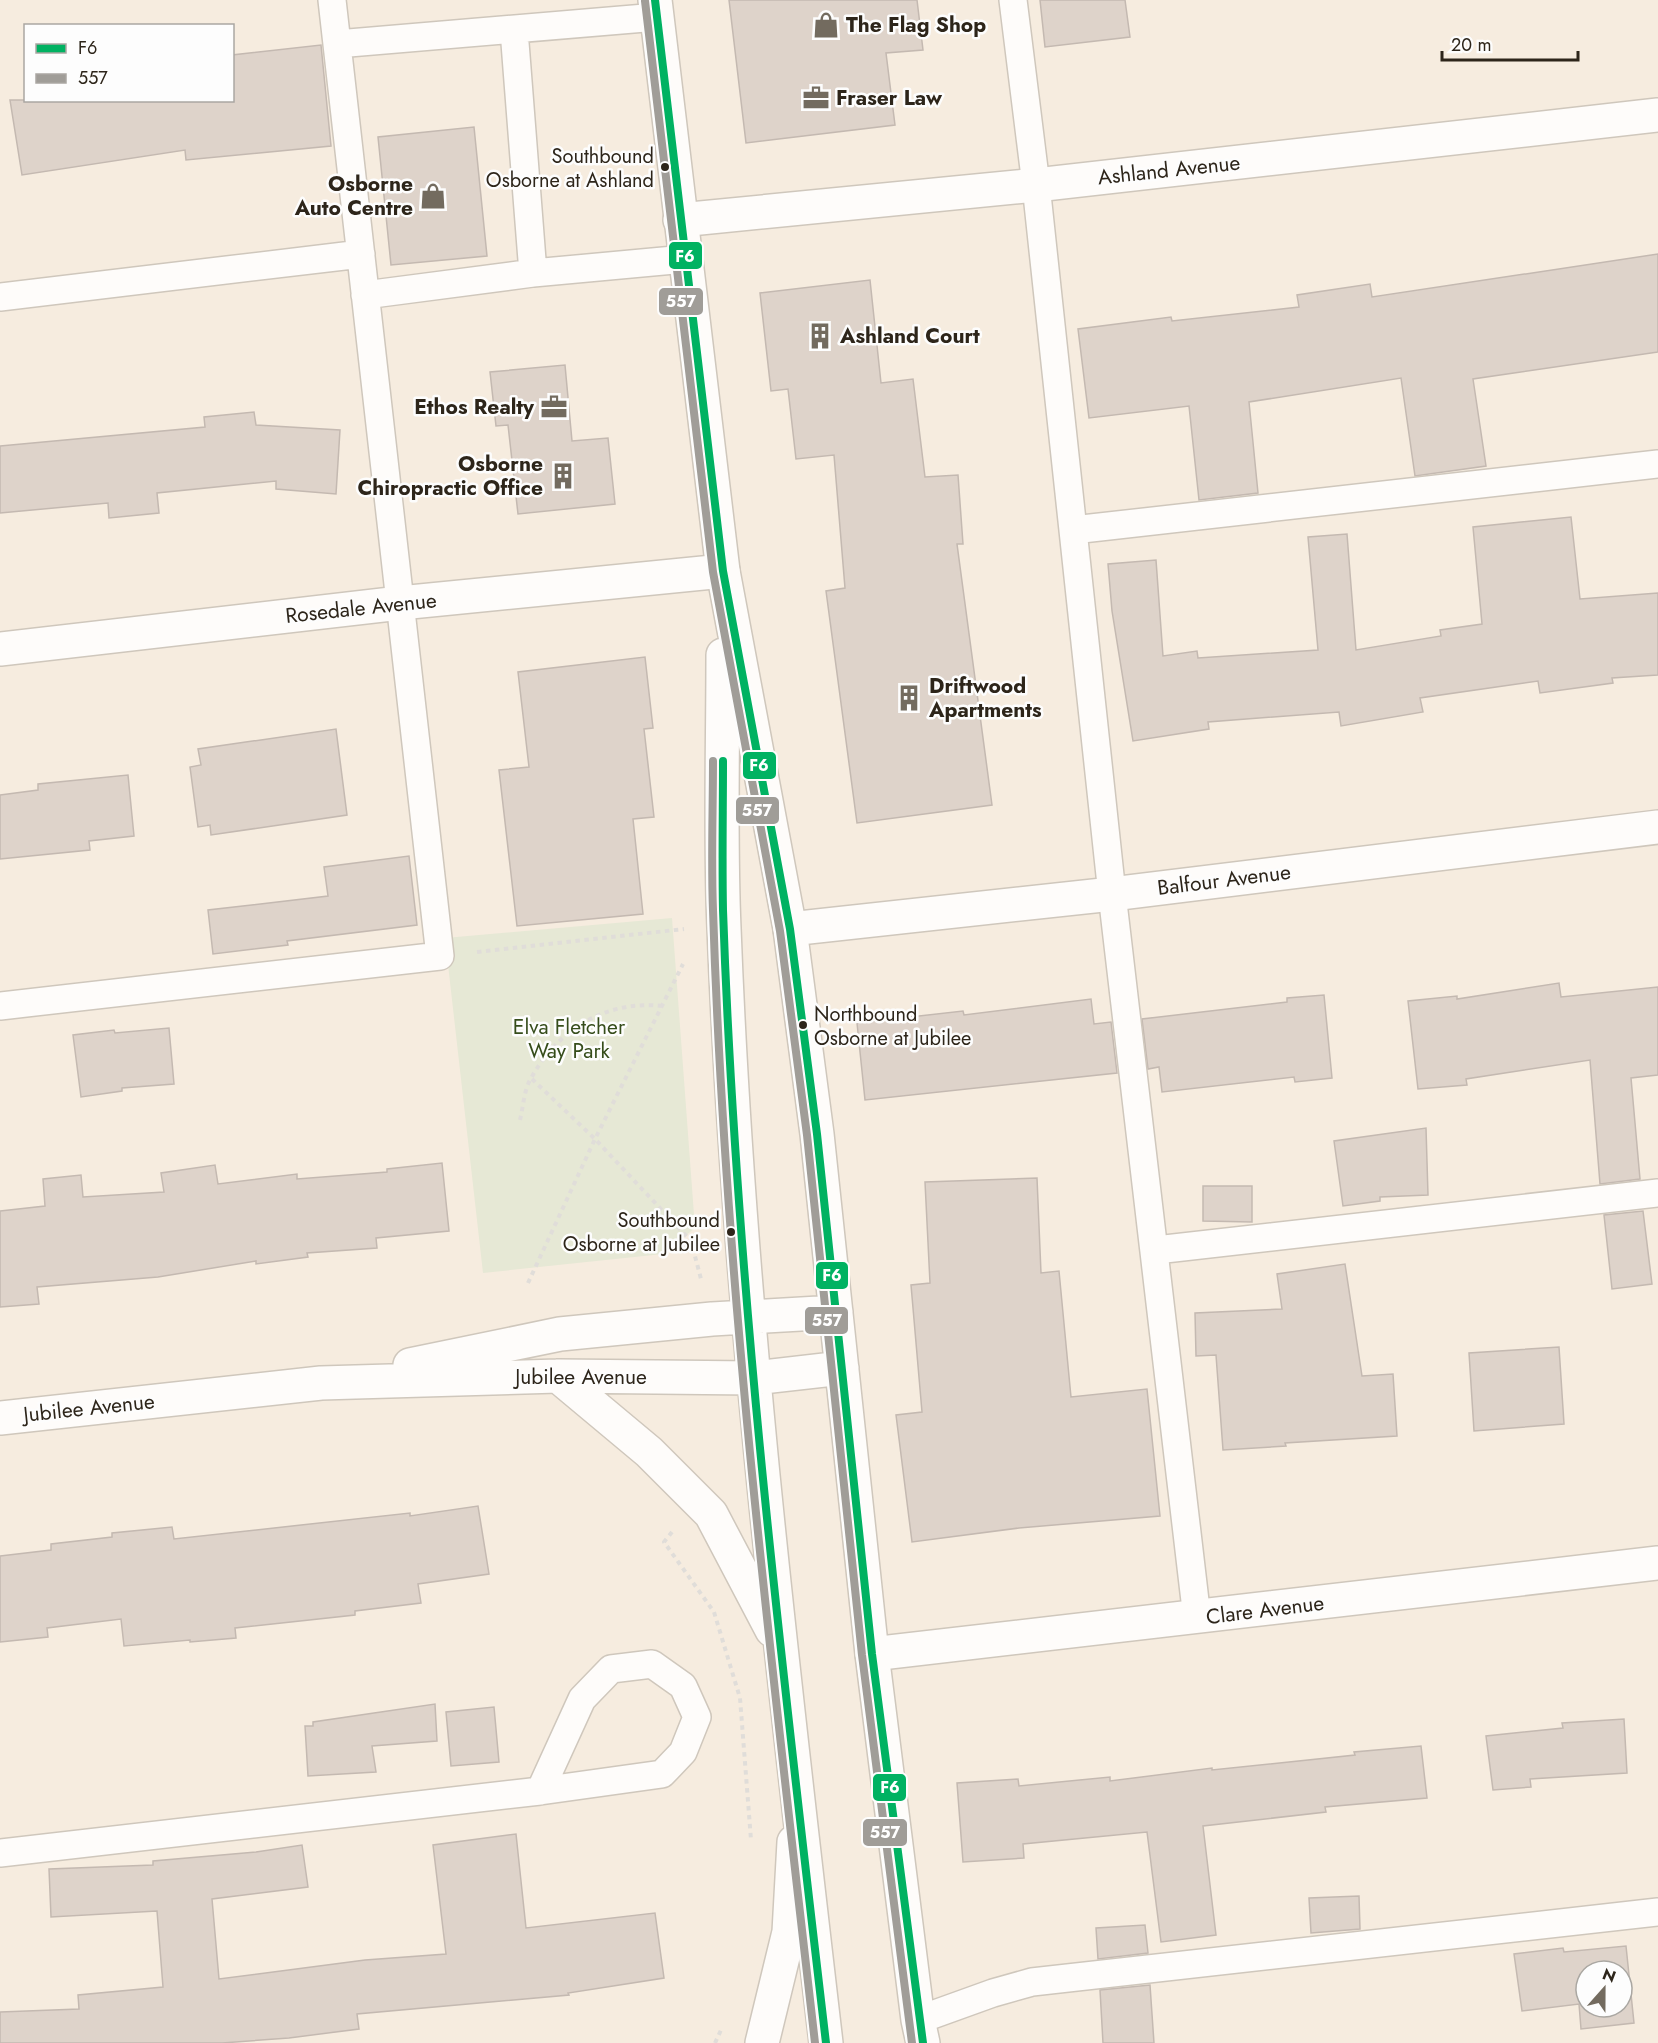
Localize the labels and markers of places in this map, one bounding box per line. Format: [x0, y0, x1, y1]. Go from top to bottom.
shop icon: The Flag Shop [811, 10, 841, 40]
place label: The Flag Shop [846, 10, 986, 40]
office icon: Fraser Law [801, 83, 831, 113]
place label: Fraser Law [836, 83, 943, 113]
place label: Southbound Osborne at Ashland [486, 142, 654, 195]
marker: Southbound Osborne at Ashland [659, 161, 671, 173]
place label: Osborne Auto Centre [294, 169, 413, 223]
shop icon: Osborne Auto Centre [418, 181, 448, 211]
building icon: Ashland Court [805, 321, 835, 351]
place label: Ashland Court [839, 321, 980, 351]
place label: Ethos Realty [414, 392, 535, 422]
office icon: Ethos Realty [539, 392, 569, 422]
place label: Osborne Chiropractic Office [358, 449, 543, 503]
building icon: Osborne Chiropractic Office [548, 461, 578, 491]
place label: Driftwood Apartments [928, 671, 1042, 725]
building icon: Driftwood Apartments [894, 683, 924, 713]
place label: Northbound Osborne at Jubilee [814, 1000, 971, 1053]
marker: Northbound Osborne at Jubilee [797, 1019, 809, 1031]
place label: Southbound Osborne at Jubilee [563, 1206, 720, 1259]
marker: Southbound Osborne at Jubilee [725, 1226, 737, 1238]

